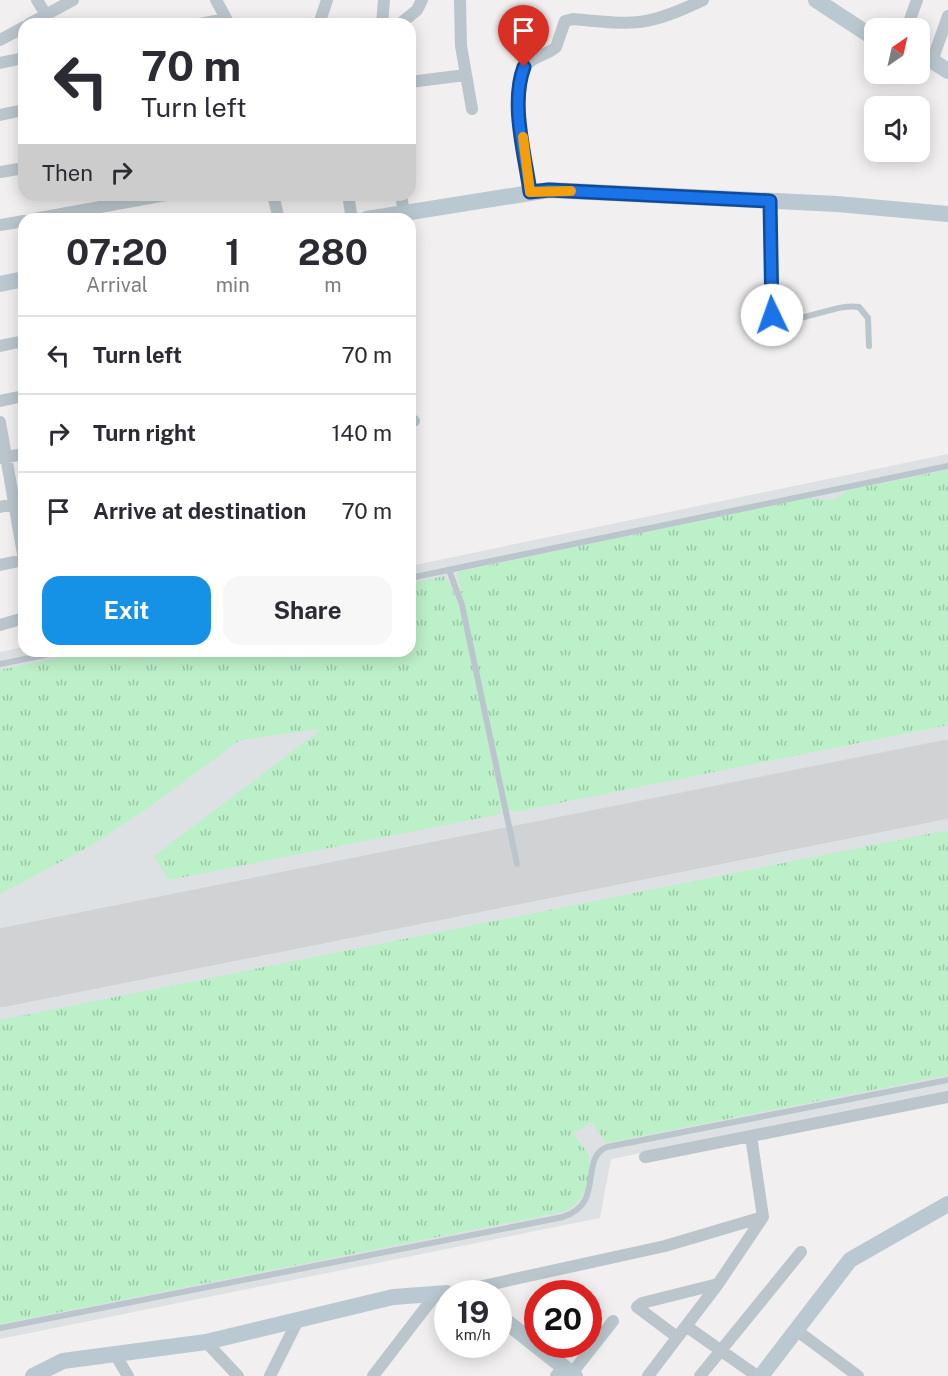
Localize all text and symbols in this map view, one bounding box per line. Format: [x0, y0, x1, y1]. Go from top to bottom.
pin [498, 5, 549, 67]
icon: arrive [507, 14, 540, 47]
north arrow [864, 18, 930, 84]
map controls [864, 18, 930, 162]
text: 70 m [141, 41, 241, 90]
icon: left [42, 42, 120, 120]
text: Turn left [141, 91, 247, 123]
button: sound [864, 96, 930, 162]
icon: right [105, 156, 138, 189]
text: Then [42, 160, 93, 186]
text: 07:20 [66, 231, 168, 273]
text: 1 [225, 231, 240, 273]
text: 280 [298, 231, 368, 273]
text: Arrival [86, 273, 148, 297]
text: min [216, 273, 250, 297]
text: m [324, 273, 342, 297]
position arrow [740, 283, 804, 347]
icon: left [42, 339, 75, 372]
text: Turn left [93, 342, 182, 368]
text: 70 m [341, 342, 392, 368]
icon: right [42, 417, 75, 450]
text: Turn right [93, 420, 196, 446]
text: 140 m [331, 420, 392, 446]
icon: arrive [42, 495, 75, 528]
text: Arrive at destination [93, 498, 306, 524]
text: 70 m [341, 498, 392, 524]
button: Exit [42, 576, 211, 645]
button: Share [223, 576, 392, 645]
speed limit sign: 20 [524, 1280, 602, 1358]
text: 19 [457, 1294, 489, 1330]
text: km/h [455, 1326, 491, 1343]

